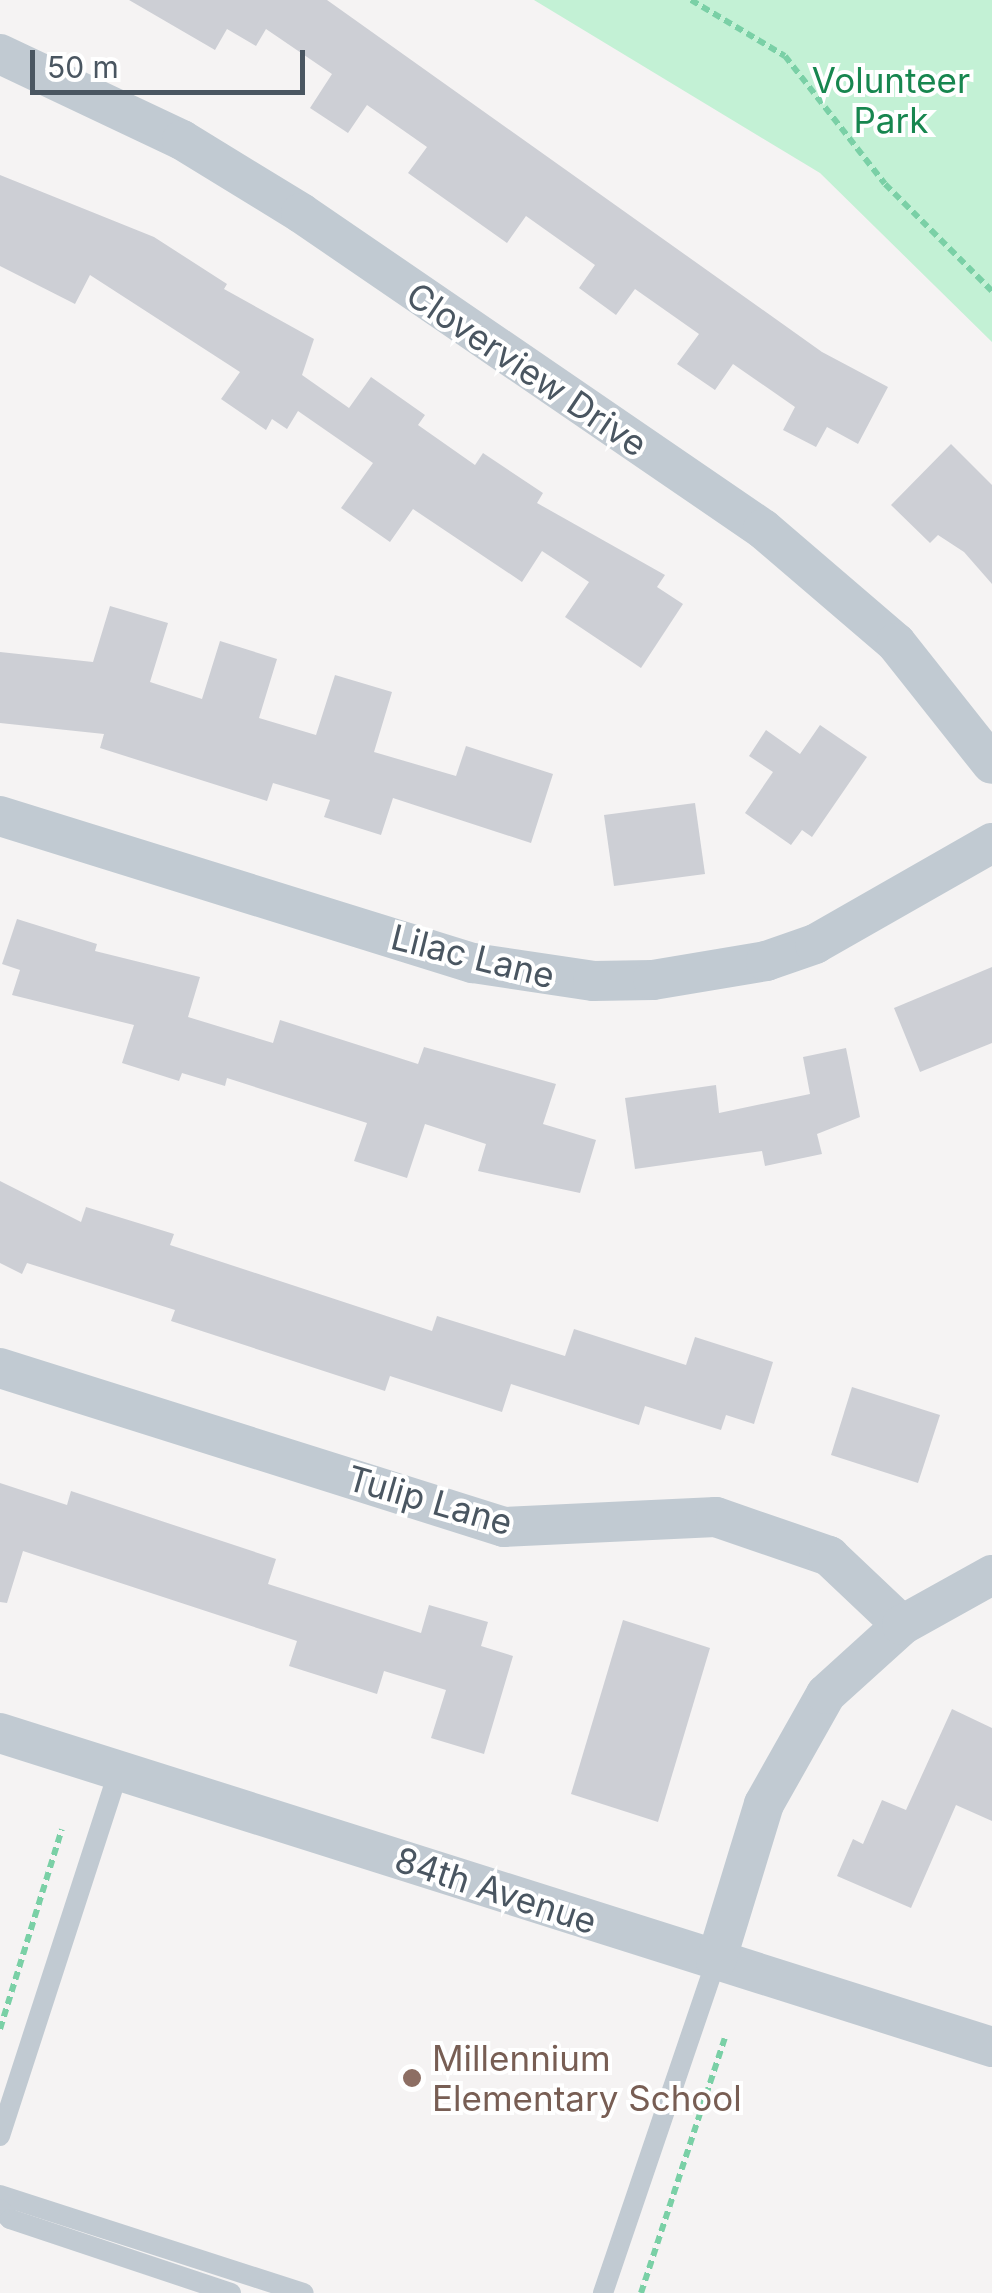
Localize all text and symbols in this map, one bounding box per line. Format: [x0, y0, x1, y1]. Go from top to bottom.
scale bar [35, 30, 310, 92]
text: 50 m [47, 49, 119, 85]
park label: Volunteer Park [812, 59, 970, 141]
street label: Cloverview Drive [399, 273, 655, 465]
street label: Lilac Lane [387, 915, 559, 997]
street label: Tulip Lane [343, 1456, 517, 1544]
street label: 84th Avenue [390, 1838, 602, 1942]
place label: Millennium Elementary School [432, 2037, 742, 2119]
marker: Millennium Elementary School [401, 2067, 423, 2089]

